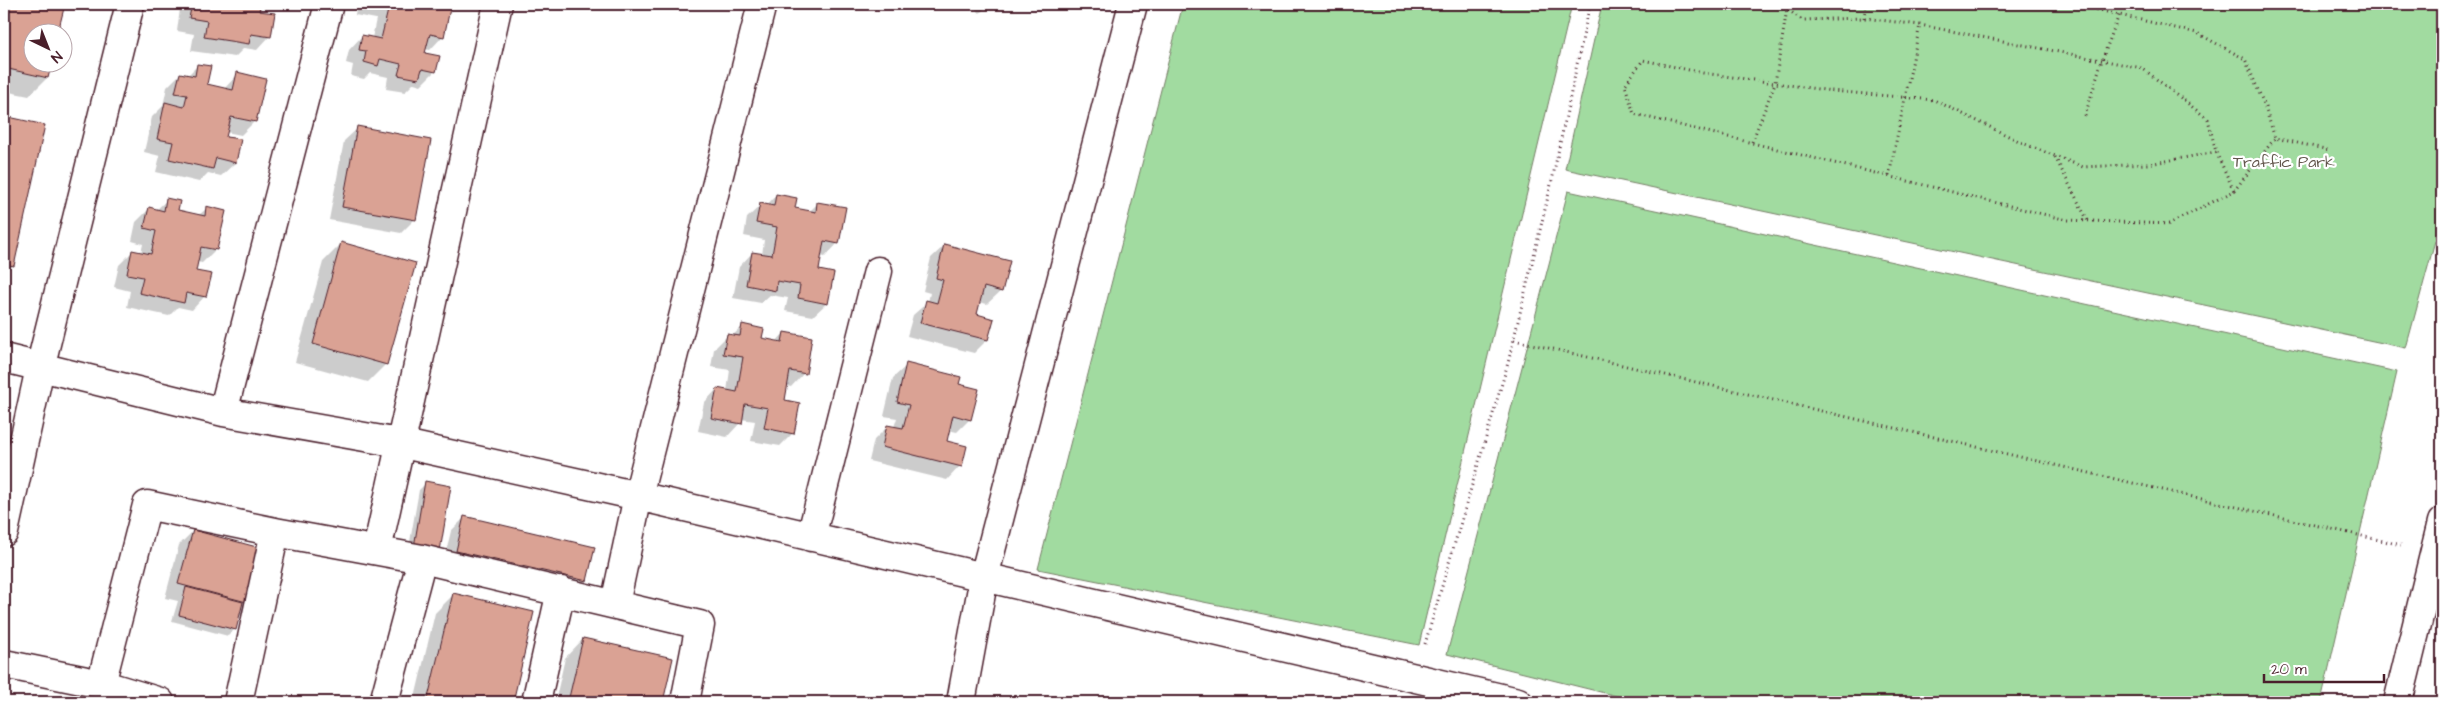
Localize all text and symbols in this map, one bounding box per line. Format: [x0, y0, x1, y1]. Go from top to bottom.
north arrow [22, 22, 72, 72]
text: N [46, 46, 66, 67]
park label: Traffic Park [2233, 151, 2335, 173]
scale bar [2264, 651, 2384, 683]
text: 20 m [2271, 659, 2307, 680]

